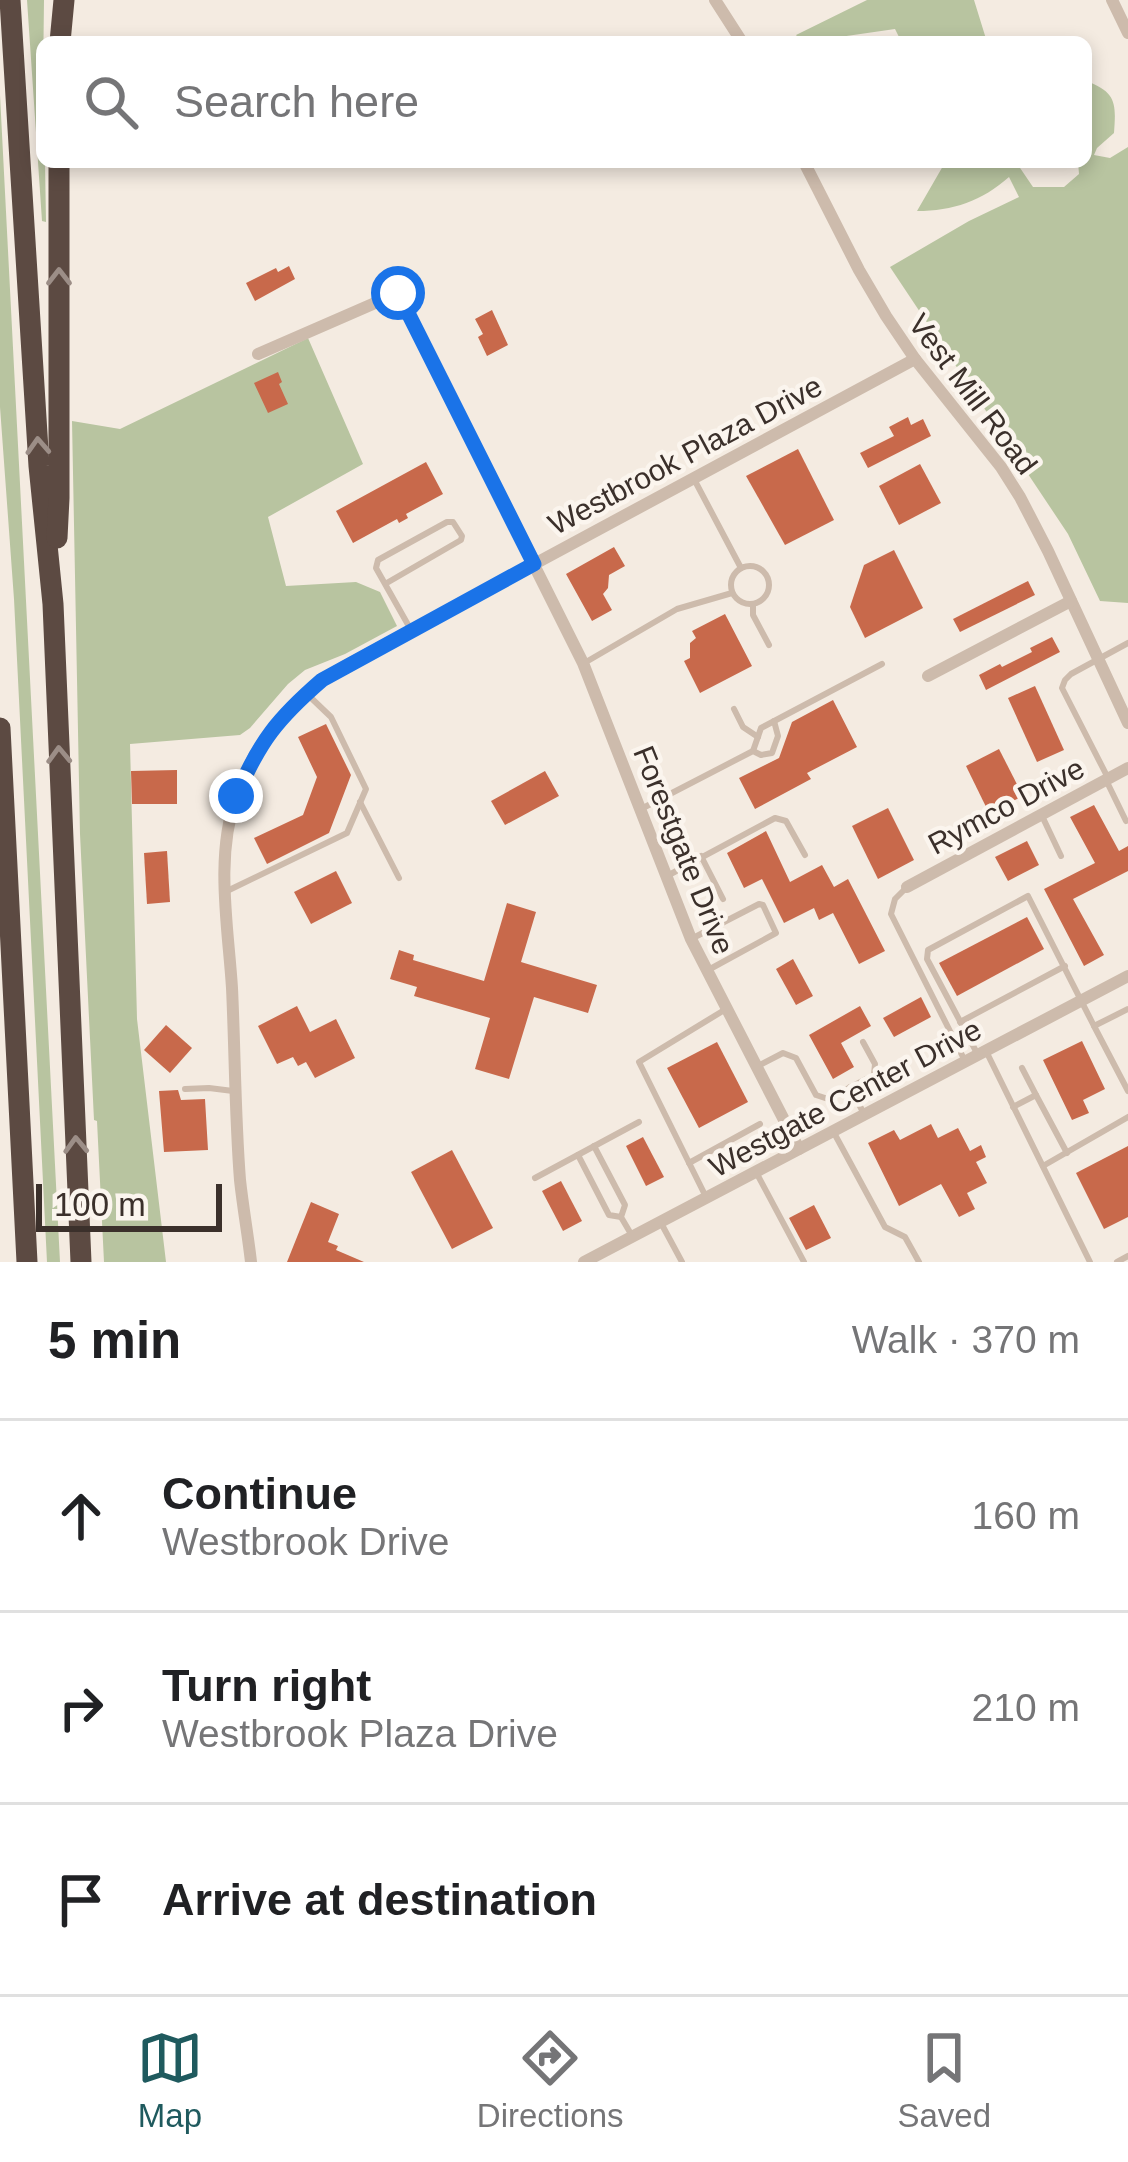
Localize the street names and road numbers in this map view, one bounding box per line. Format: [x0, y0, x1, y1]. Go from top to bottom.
street label: Vest Mill Road [902, 308, 1044, 480]
street label: Westbrook Plaza Drive [543, 369, 827, 541]
street label: Forestgate Drive [627, 741, 741, 959]
street label: Rymco Drive [922, 751, 1090, 861]
street label: Westgate Center Drive [704, 1012, 986, 1184]

